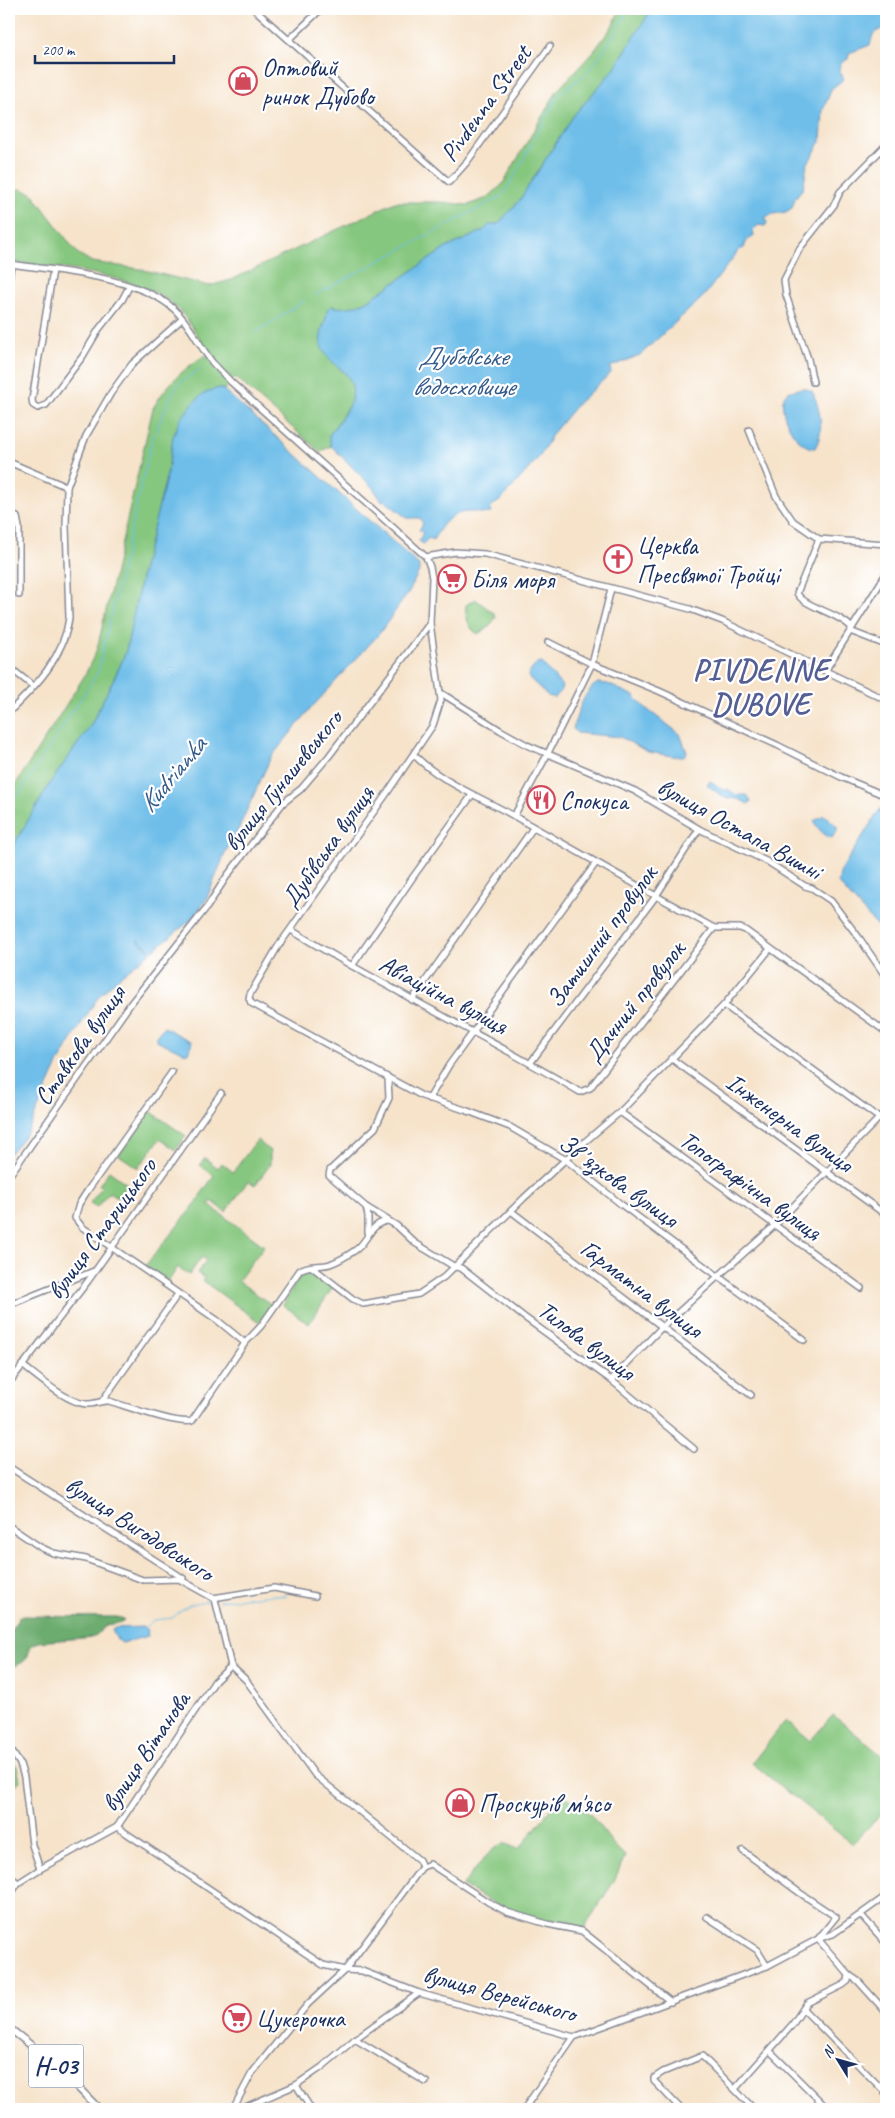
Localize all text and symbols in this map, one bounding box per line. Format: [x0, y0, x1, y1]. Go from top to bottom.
scale bar [35, 32, 174, 64]
street label: Pivdenna Street [433, 37, 540, 168]
text: 200 m [42, 41, 76, 60]
place label: Оптовий ринок Дубово [262, 52, 377, 113]
shop icon: Оптовий ринок Дубово [228, 66, 258, 96]
water label: Дубовське водосховище [412, 340, 517, 403]
place label: Церква Пресвятої Тройці [637, 530, 782, 591]
church icon: Церква Пресвятої Тройці [603, 544, 633, 574]
supermarket icon: Біля моря [437, 564, 467, 594]
place label: Біля моря [471, 564, 556, 596]
district label: PIVDENNE DUBOVE [693, 651, 832, 723]
street label: вулиця Гунашевського [216, 701, 351, 858]
water label: Kudrianka [131, 728, 215, 819]
street label: вулиця Остапа Вишні [652, 771, 830, 889]
street label: Дубівська вулиця [274, 779, 382, 914]
restaurant icon: Спокуса [526, 785, 556, 815]
place label: Спокуса [560, 785, 630, 817]
street label: Затишний провулок [539, 858, 665, 1014]
street label: Дачний провулок [578, 933, 693, 1069]
street label: Авіаційна вулиця [374, 948, 514, 1043]
street label: Ставкова вулиця [27, 977, 134, 1112]
street label: Інженерна вулиця [720, 1066, 861, 1181]
street label: Топографічна вулиця [673, 1123, 829, 1249]
street label: Звʼязкова вулиця [552, 1127, 686, 1237]
street label: вулиця Старицького [40, 1150, 165, 1306]
street label: Гарматна вулиця [574, 1232, 711, 1347]
street label: Тилова вулиця [531, 1294, 643, 1389]
street label: вулиця Вигодовського [59, 1469, 222, 1590]
street label: вулиця Вітанова [94, 1683, 199, 1818]
shop icon: Проскурів м'ясо [445, 1788, 475, 1818]
place label: Проскурів м'ясо [479, 1788, 613, 1820]
street label: вулиця Верейського [420, 1958, 583, 2031]
supermarket icon: Цукерочка [222, 2003, 252, 2033]
place label: Цукерочка [256, 2003, 347, 2035]
north arrow [812, 2036, 862, 2086]
text: N [819, 2042, 839, 2061]
road number: Н-03 [28, 2044, 84, 2088]

